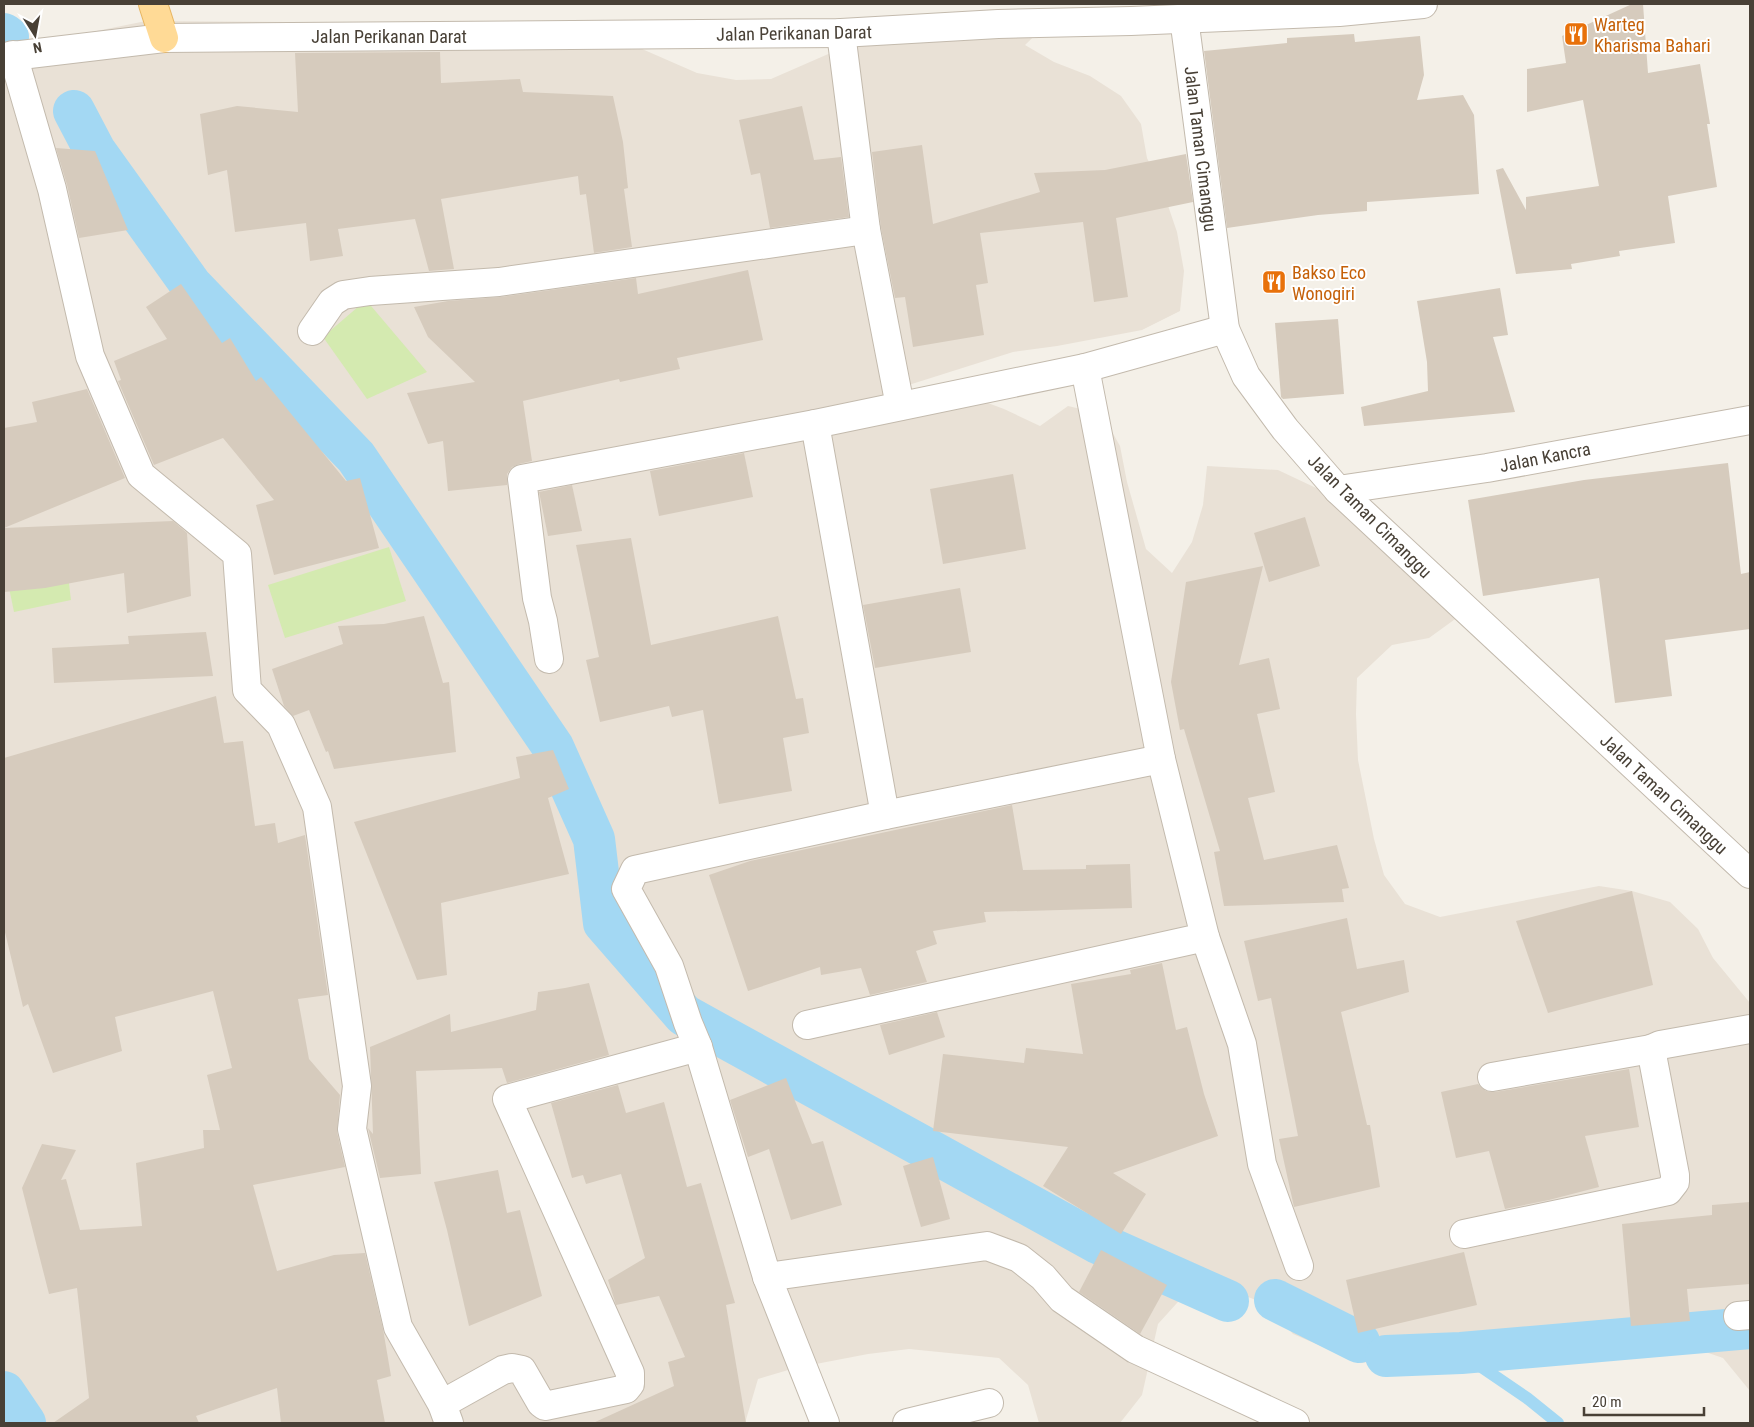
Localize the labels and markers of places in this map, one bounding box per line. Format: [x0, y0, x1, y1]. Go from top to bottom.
place label: Warteg Kharisma Bahari [1594, 14, 1711, 56]
restaurant icon: Warteg Kharisma Bahari [1563, 21, 1589, 47]
place label: Bakso Eco Wonogiri [1292, 262, 1366, 304]
restaurant icon: Bakso Eco Wonogiri [1261, 269, 1287, 295]

